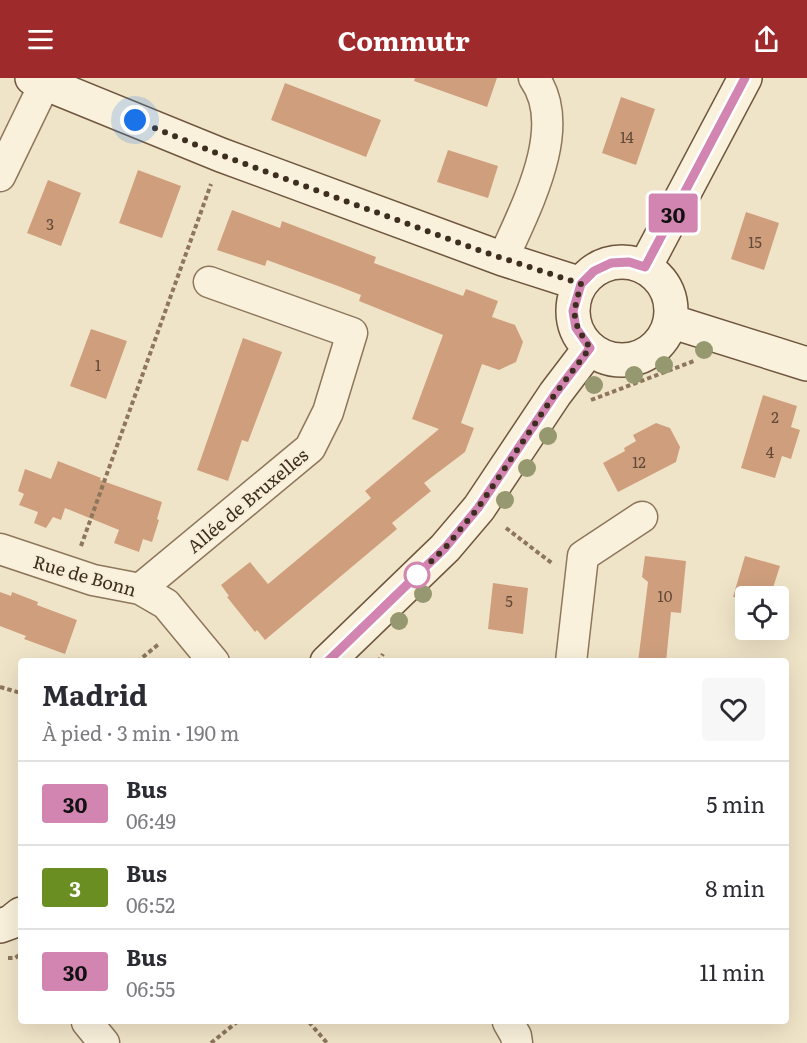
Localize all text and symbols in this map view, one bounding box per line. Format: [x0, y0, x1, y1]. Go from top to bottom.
text: Commutr [337, 19, 470, 59]
icon: menu [24, 23, 57, 56]
icon: share [750, 23, 783, 56]
your location [120, 105, 150, 135]
house number: 14 [620, 125, 634, 148]
line badge: 30 [646, 194, 700, 232]
text: 30 [661, 198, 685, 229]
house number: 3 [46, 212, 54, 235]
house number: 15 [748, 230, 762, 253]
house number: 1 [95, 353, 101, 376]
house number: 2 [771, 405, 779, 428]
house number: 4 [766, 440, 774, 463]
street label: Allée de Bruxelles [180, 441, 314, 559]
house number: 12 [632, 450, 646, 473]
street label: Rue de Bonn [30, 547, 140, 603]
unlabelled marker [404, 562, 430, 588]
house number: 10 [658, 584, 673, 607]
map controls [735, 586, 789, 640]
button: locate [735, 586, 789, 640]
house number: 5 [505, 589, 513, 612]
text: Madrid [42, 673, 147, 715]
button: heart [702, 678, 765, 741]
text: À pied · 3 min · 190 m [42, 717, 239, 747]
text: Bus [126, 772, 167, 805]
text: 5 min [706, 787, 765, 820]
text: 30 [63, 788, 87, 819]
text: 06:49 [126, 805, 176, 835]
text: Bus [126, 856, 167, 889]
text: 8 min [705, 871, 765, 904]
text: 3 [69, 872, 81, 903]
text: 06:52 [126, 889, 175, 919]
text: Bus [126, 940, 167, 973]
text: 11 min [699, 955, 765, 988]
text: 30 [63, 956, 87, 987]
text: 06:55 [126, 973, 175, 1003]

